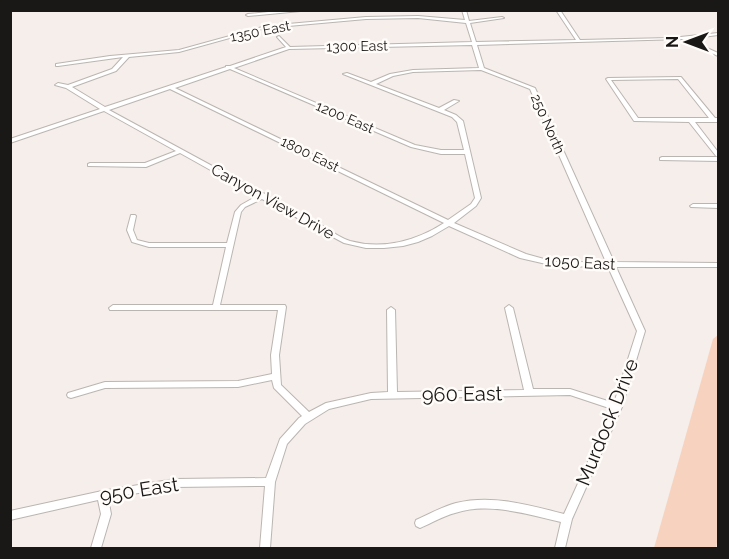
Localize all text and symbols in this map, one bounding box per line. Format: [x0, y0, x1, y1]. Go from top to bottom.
north arrow [657, 12, 717, 72]
street label: 1350 East [229, 17, 292, 45]
text: N [663, 36, 682, 48]
street label: 1300 East [326, 37, 388, 55]
street label: 250 North [528, 92, 568, 156]
street label: 1200 East [314, 98, 377, 137]
street label: 1800 East [278, 133, 342, 175]
street label: Canyon View Drive [208, 160, 338, 243]
street label: 1050 East [544, 251, 616, 274]
street label: Murdock Drive [571, 355, 643, 489]
street label: 960 East [422, 381, 503, 407]
street label: 950 East [98, 472, 180, 508]

